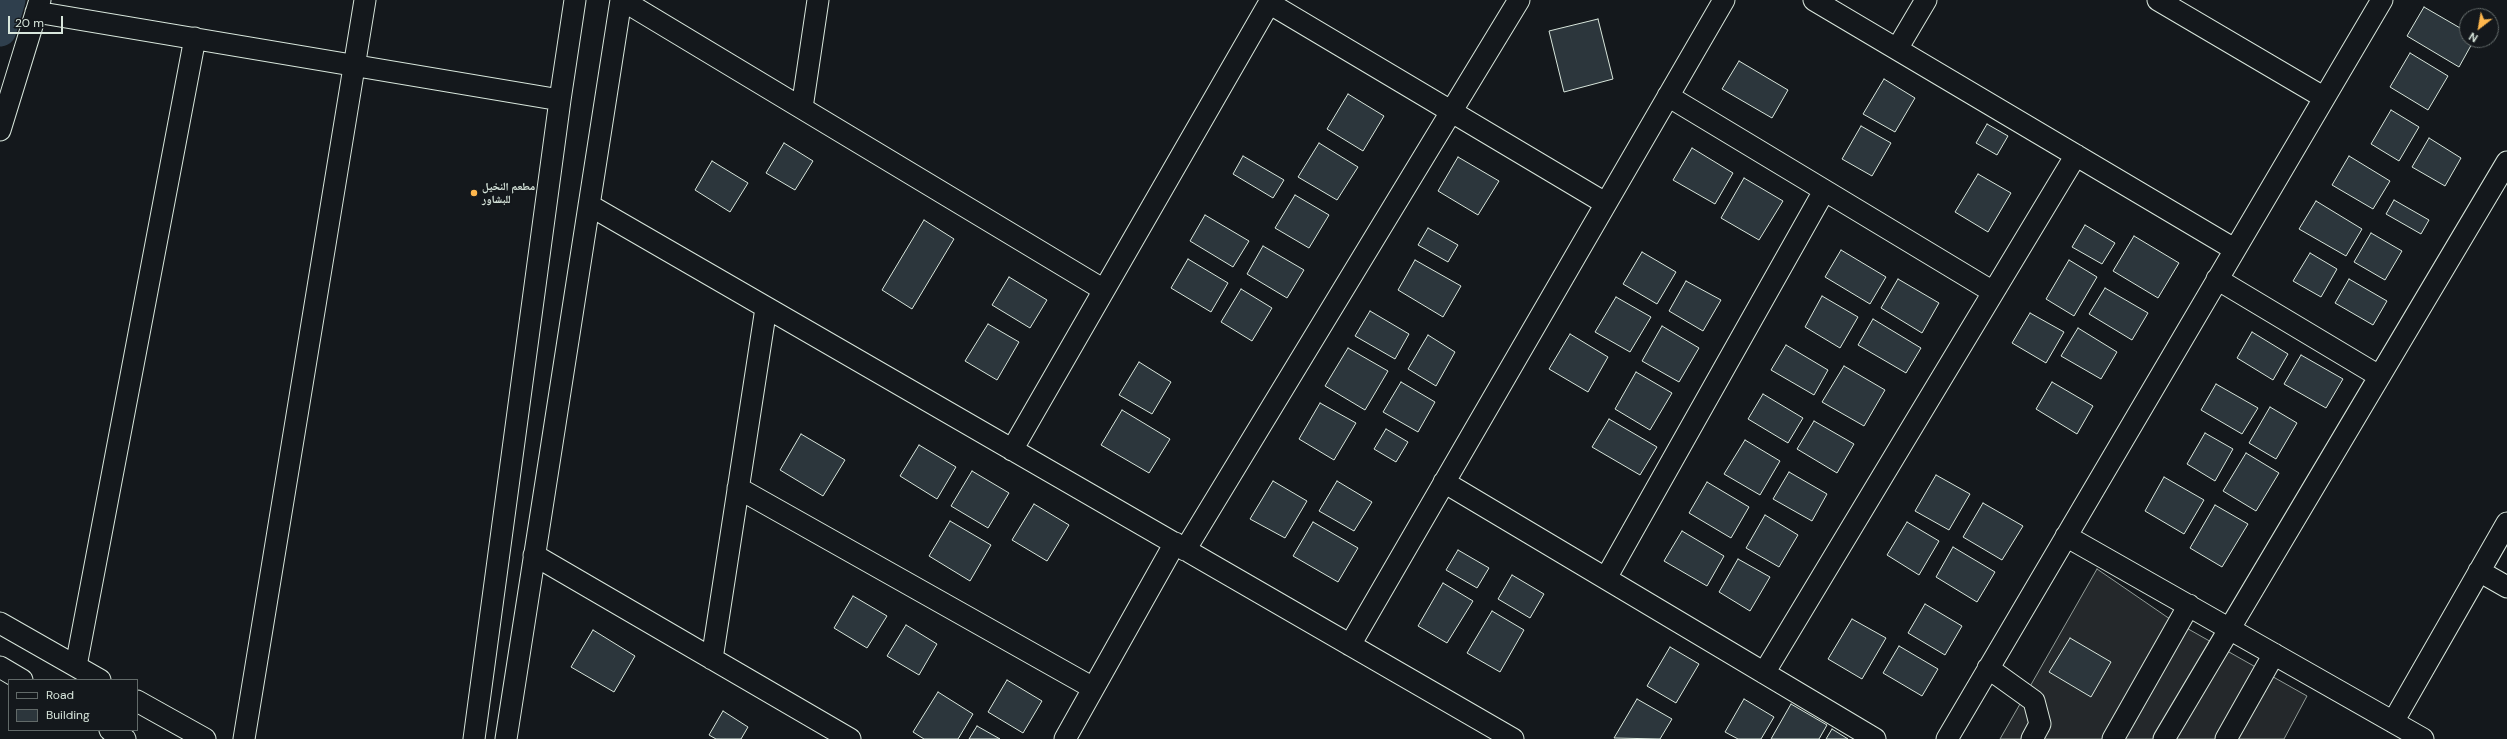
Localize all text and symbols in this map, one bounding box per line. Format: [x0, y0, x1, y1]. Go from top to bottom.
scale bar [10, 8, 65, 34]
north arrow [2459, 8, 2499, 48]
text: 20 m [15, 15, 44, 31]
text: N [2466, 29, 2480, 45]
place label: مطعم النخيل للبشاور [482, 180, 535, 206]
marker: مطعم النخيل للبشاور [469, 188, 479, 198]
legend [8, 679, 138, 731]
text: Road [46, 687, 74, 703]
text: Building [46, 707, 90, 723]

